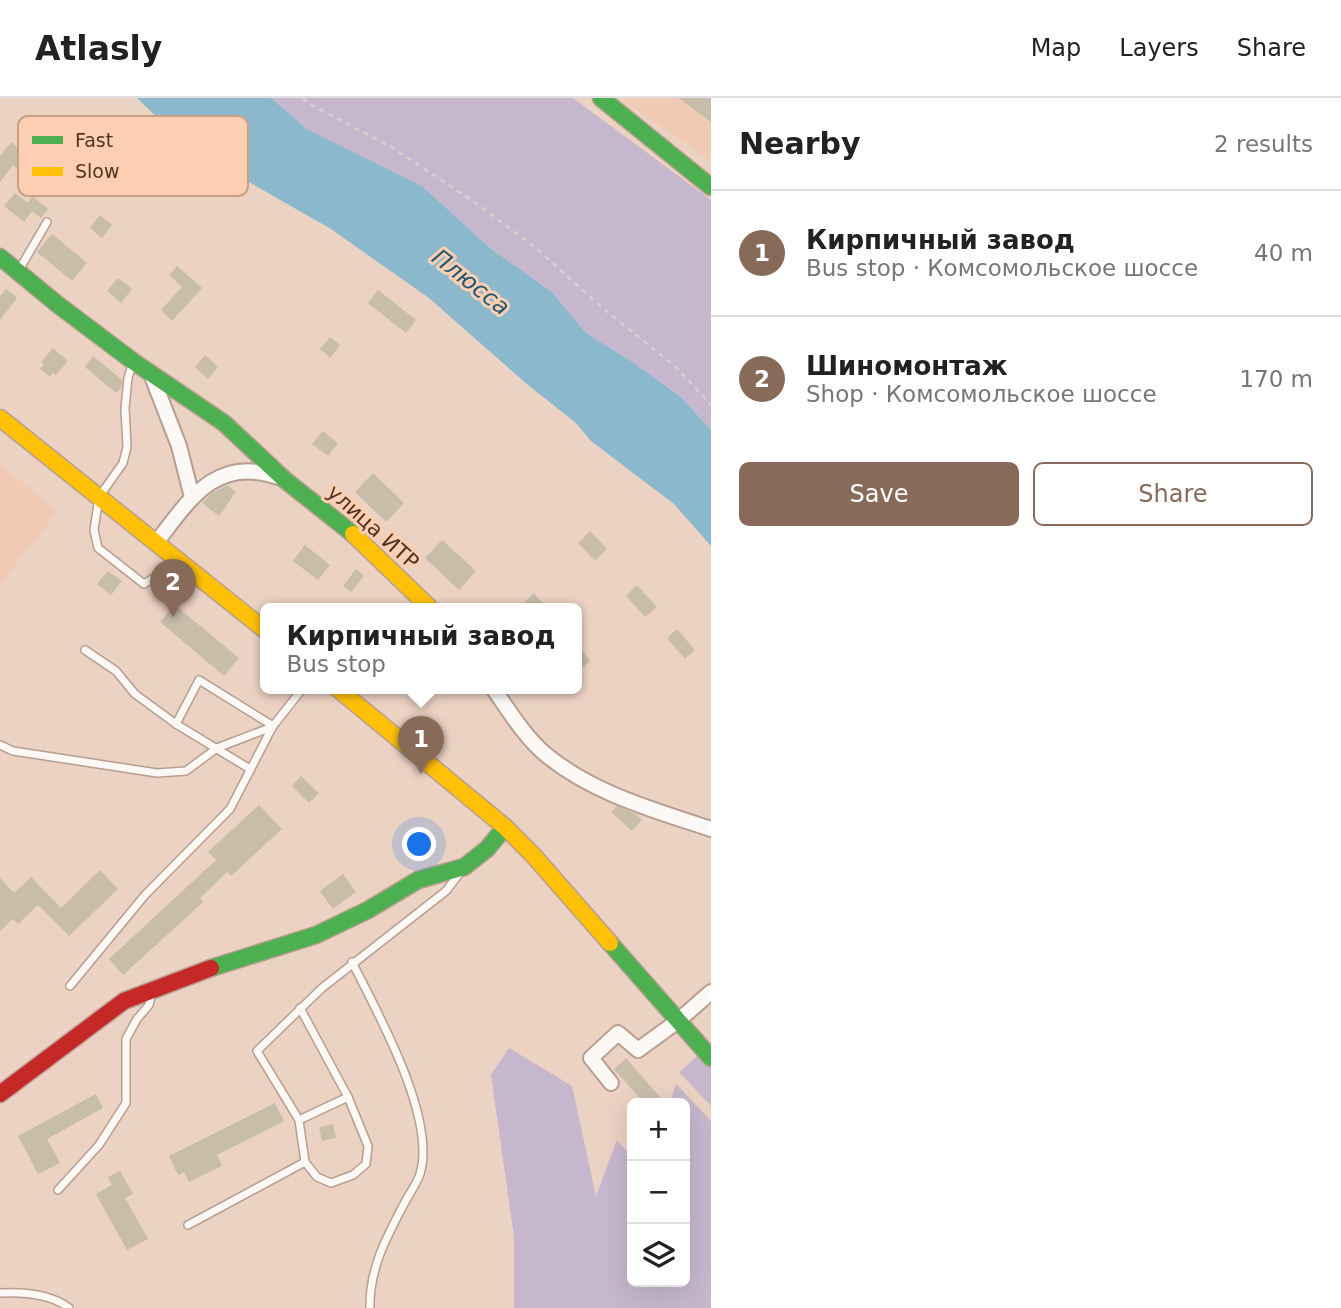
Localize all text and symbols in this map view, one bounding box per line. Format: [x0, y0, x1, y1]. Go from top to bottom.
text: Atlasly [35, 29, 162, 68]
text: Map [1031, 34, 1081, 62]
text: Layers [1119, 34, 1199, 62]
text: Share [1237, 34, 1306, 62]
legend [18, 116, 248, 196]
text: Nearby [739, 126, 861, 161]
text: Fast [75, 129, 113, 151]
text: 2 results [1214, 131, 1313, 157]
text: Slow [75, 160, 120, 182]
text: Кирпичный завод [806, 225, 1075, 255]
text: 1 [754, 240, 770, 266]
text: 40 m [1254, 240, 1313, 266]
water label: Плюсса [427, 244, 515, 320]
text: Bus stop · Комсомольское шоссе [806, 255, 1198, 281]
text: Шиномонтаж [806, 351, 1008, 381]
text: 2 [754, 366, 770, 392]
text: 170 m [1239, 366, 1313, 392]
text: Shop · Комсомольское шоссе [806, 381, 1157, 407]
button: Save [739, 462, 1019, 526]
button: Share [1033, 462, 1313, 526]
street label: улица ИТР [322, 480, 424, 574]
pin: 2 [150, 559, 196, 617]
popup [260, 603, 582, 694]
text: Кирпичный завод [287, 621, 555, 651]
text: Bus stop [287, 651, 386, 677]
pin: 1 [398, 716, 444, 774]
your location [402, 827, 436, 861]
map controls [627, 1098, 690, 1287]
button: + [627, 1098, 690, 1161]
button: − [627, 1161, 690, 1224]
button: layers [627, 1224, 690, 1287]

